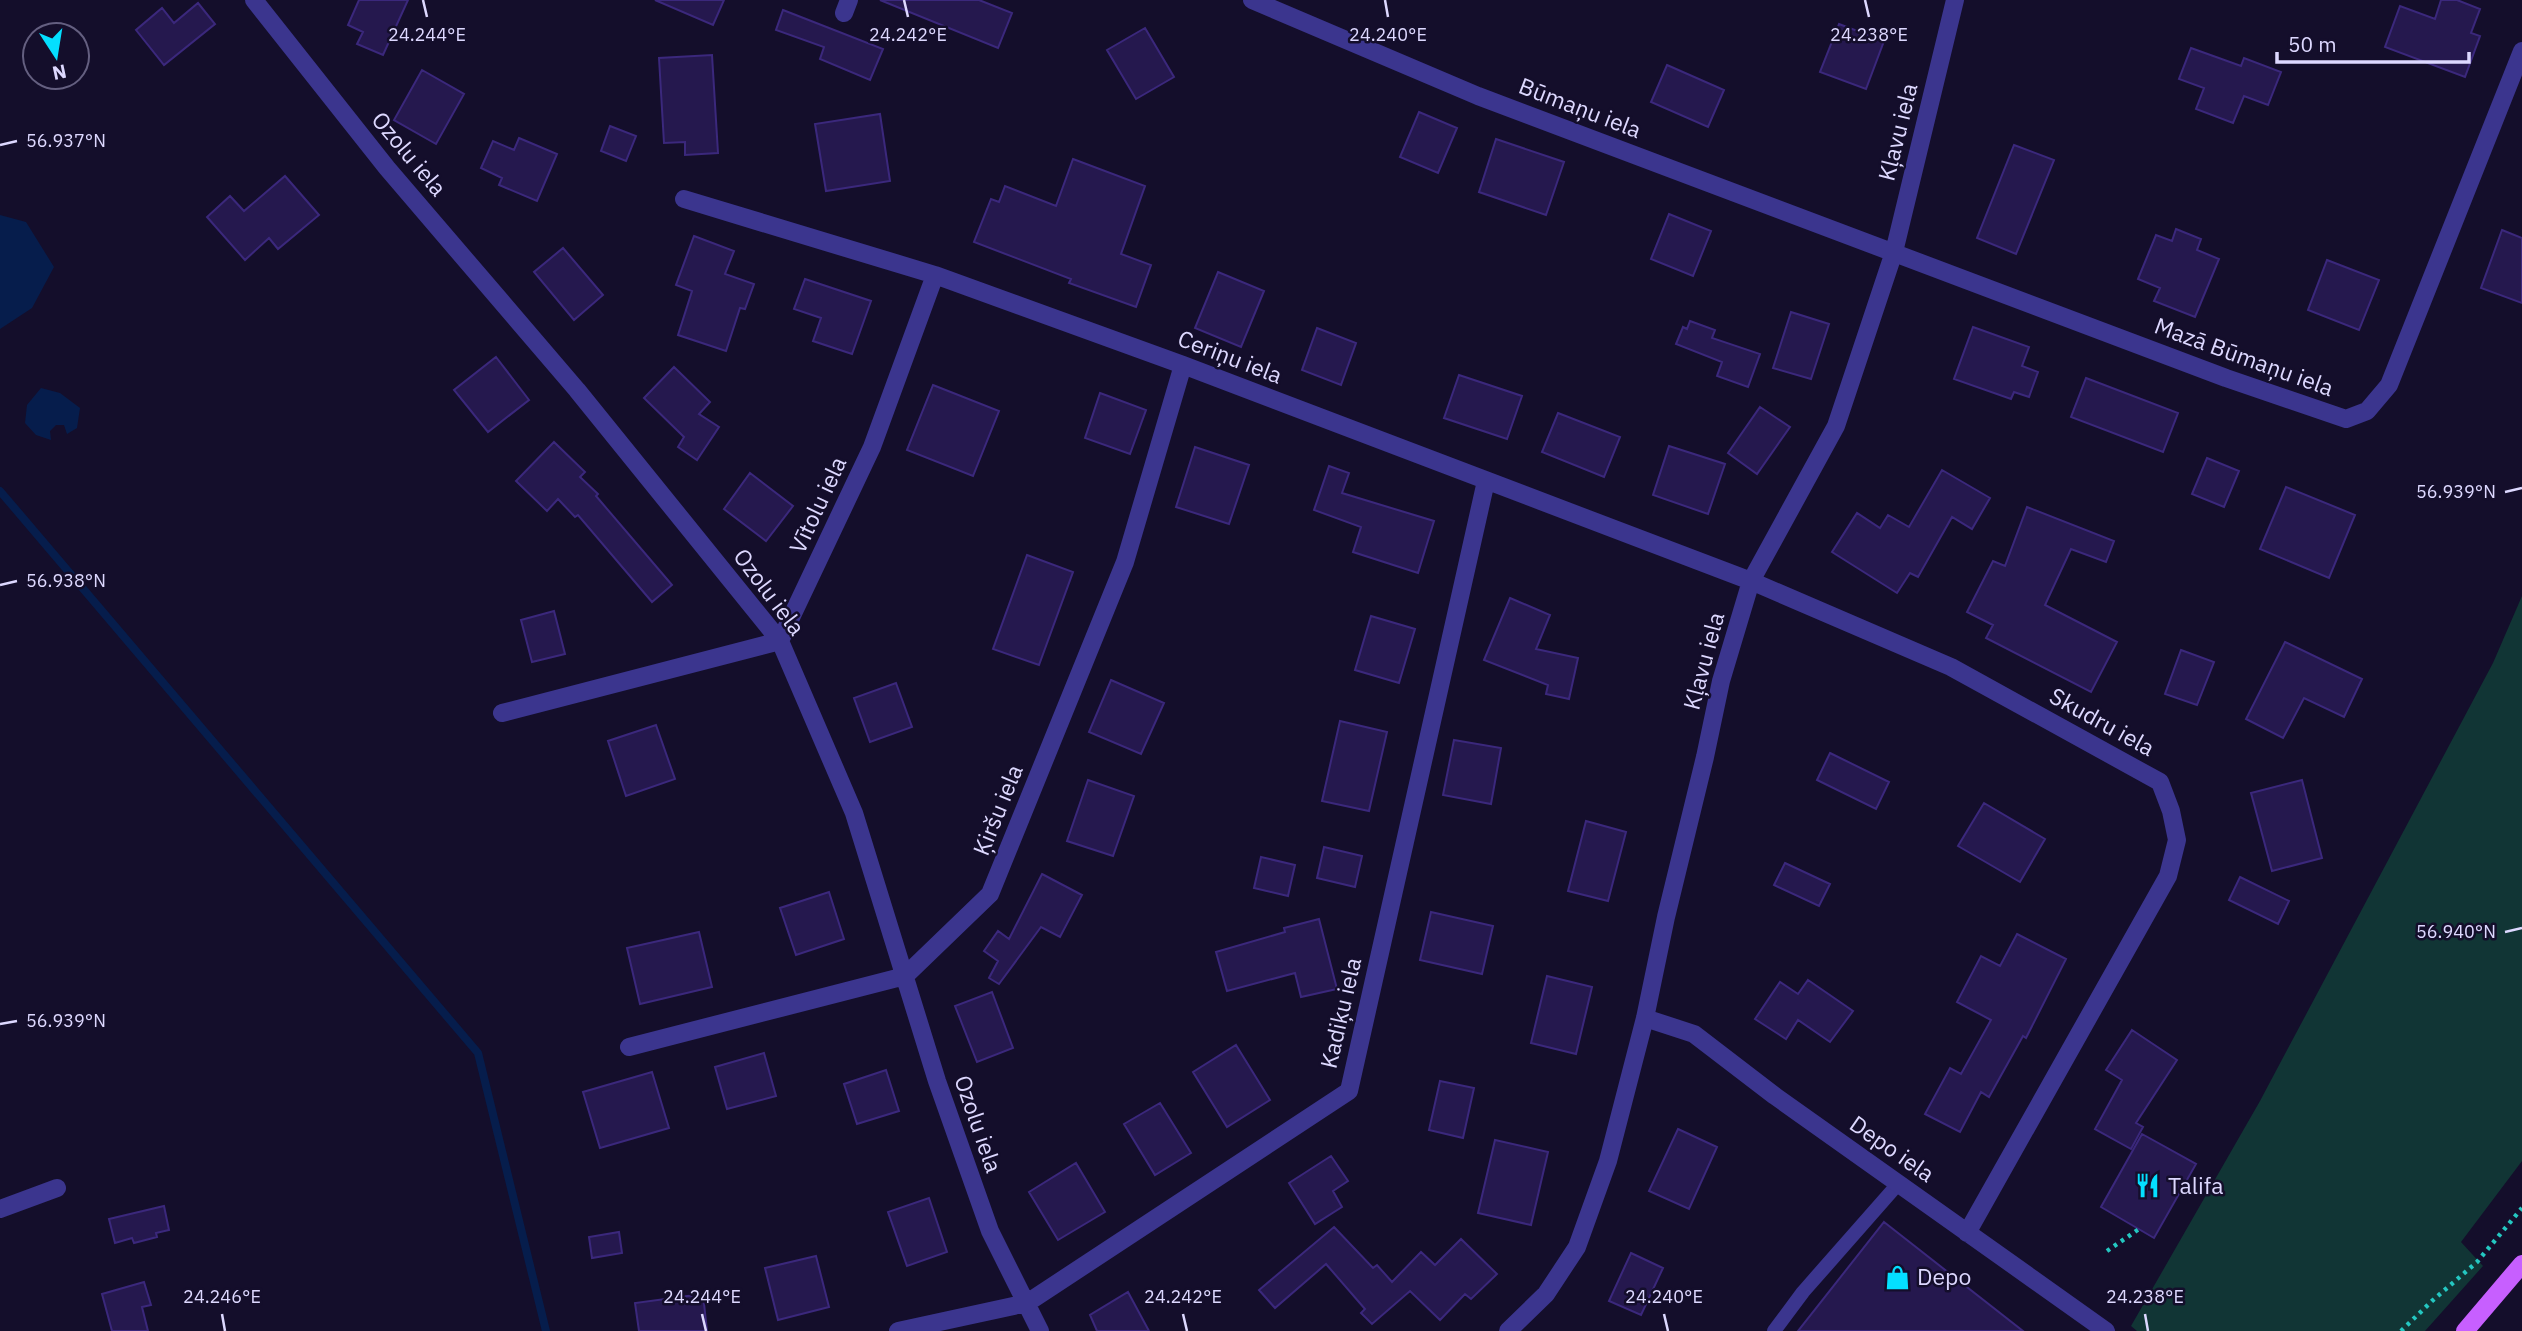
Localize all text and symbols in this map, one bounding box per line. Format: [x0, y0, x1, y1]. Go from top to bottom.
north arrow [21, 21, 91, 91]
scale bar [2277, 21, 2470, 65]
text: 24.244°E [388, 23, 466, 46]
text: 24.242°E [869, 23, 947, 46]
text: 24.240°E [1349, 23, 1427, 46]
text: 24.238°E [1830, 23, 1908, 46]
text: 50 m [2288, 30, 2337, 58]
text: N [50, 59, 69, 86]
street label: Būmaņu iela [1515, 70, 1646, 144]
street label: Kļavu iela [1870, 80, 1924, 184]
street label: Ozolu iela [366, 105, 454, 202]
text: 56.937°N [26, 129, 106, 152]
street label: Mazā Būmaņu iela [2151, 310, 2338, 402]
street label: Ceriņu iela [1174, 322, 1287, 390]
street label: Vītolu iela [782, 451, 852, 558]
text: 56.939°N [2416, 480, 2496, 503]
street label: Ozolu iela [727, 542, 812, 641]
text: 56.938°N [26, 569, 106, 592]
street label: Kļavu iela [1676, 609, 1730, 713]
street label: Skudru iela [2045, 680, 2160, 762]
street label: Ķiršu iela [965, 760, 1029, 859]
text: 56.940°N [2416, 920, 2496, 943]
street label: Kadiķu iela [1313, 954, 1367, 1071]
text: 56.939°N [26, 1009, 106, 1032]
street label: Ozolu iela [948, 1071, 1010, 1176]
street label: Depo iela [1844, 1108, 1941, 1188]
place label: Talifa [2168, 1170, 2224, 1200]
restaurant icon: Talifa [2134, 1172, 2162, 1200]
place label: Depo [1917, 1261, 1971, 1291]
shop icon: Depo [1883, 1263, 1911, 1291]
text: 24.246°E [183, 1285, 261, 1308]
text: 24.244°E [663, 1285, 741, 1308]
text: 24.242°E [1144, 1285, 1222, 1308]
text: 24.240°E [1625, 1285, 1703, 1308]
text: 24.238°E [2106, 1285, 2184, 1308]

